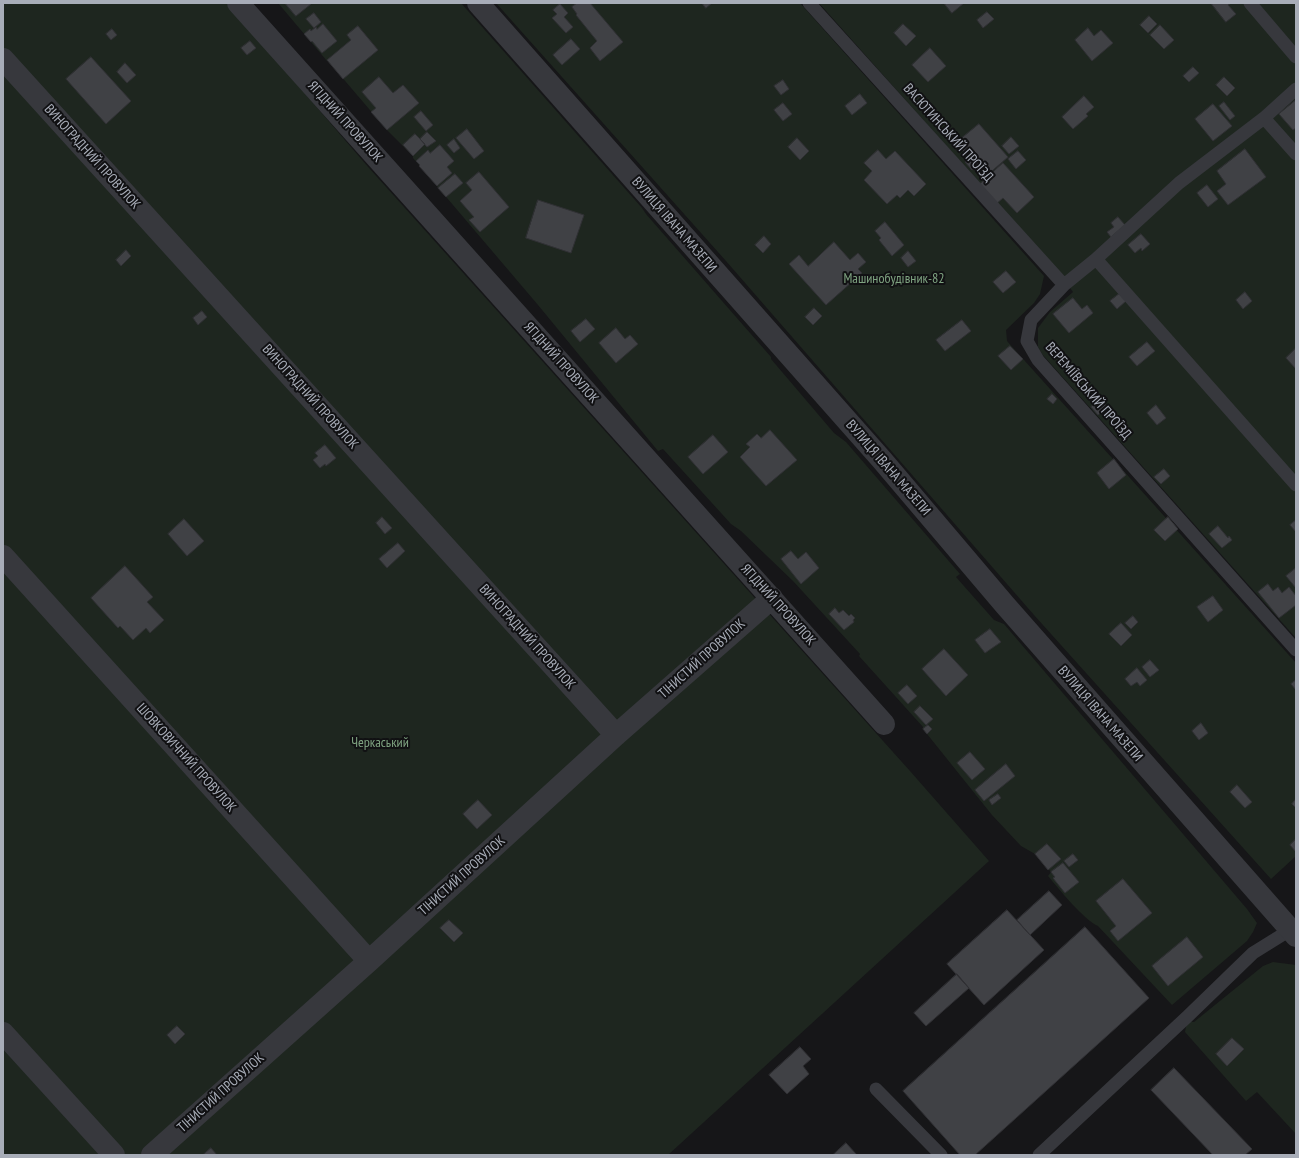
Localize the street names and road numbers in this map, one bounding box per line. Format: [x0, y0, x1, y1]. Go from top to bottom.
street label: ЯГІДНИЙ ПРОВУЛОК [304, 78, 386, 166]
street label: ВАСЮТИНСЬКИЙ ПРОЇЗД [900, 80, 996, 186]
street label: ВИНОГРАДНИЙ ПРОВУЛОК [40, 101, 144, 213]
street label: ВУЛИЦЯ ІВАНА МАЗЕПИ [628, 174, 720, 276]
street label: ЯГІДНИЙ ПРОВУЛОК [520, 319, 602, 407]
street label: ВЕРЕМІЇВСЬКИЙ ПРОЇЗД [1041, 339, 1135, 443]
street label: ВИНОГРАДНИЙ ПРОВУЛОК [258, 341, 362, 453]
street label: ВУЛИЦЯ ІВАНА МАЗЕПИ [842, 417, 934, 519]
street label: ЯГІДНИЙ ПРОВУЛОК [737, 561, 819, 649]
street label: ВИНОГРАДНИЙ ПРОВУЛОК [475, 581, 579, 693]
street label: ТІНИСТИЙ ПРОВУЛОК [655, 616, 749, 702]
street label: ВУЛИЦЯ ІВАНА МАЗЕПИ [1054, 663, 1146, 765]
street label: ШОВКОВИЧНИЙ ПРОВУЛОК [133, 700, 239, 816]
street label: ТІНИСТИЙ ПРОВУЛОК [415, 833, 509, 919]
street label: ТІНИСТИЙ ПРОВУЛОК [174, 1050, 268, 1136]

